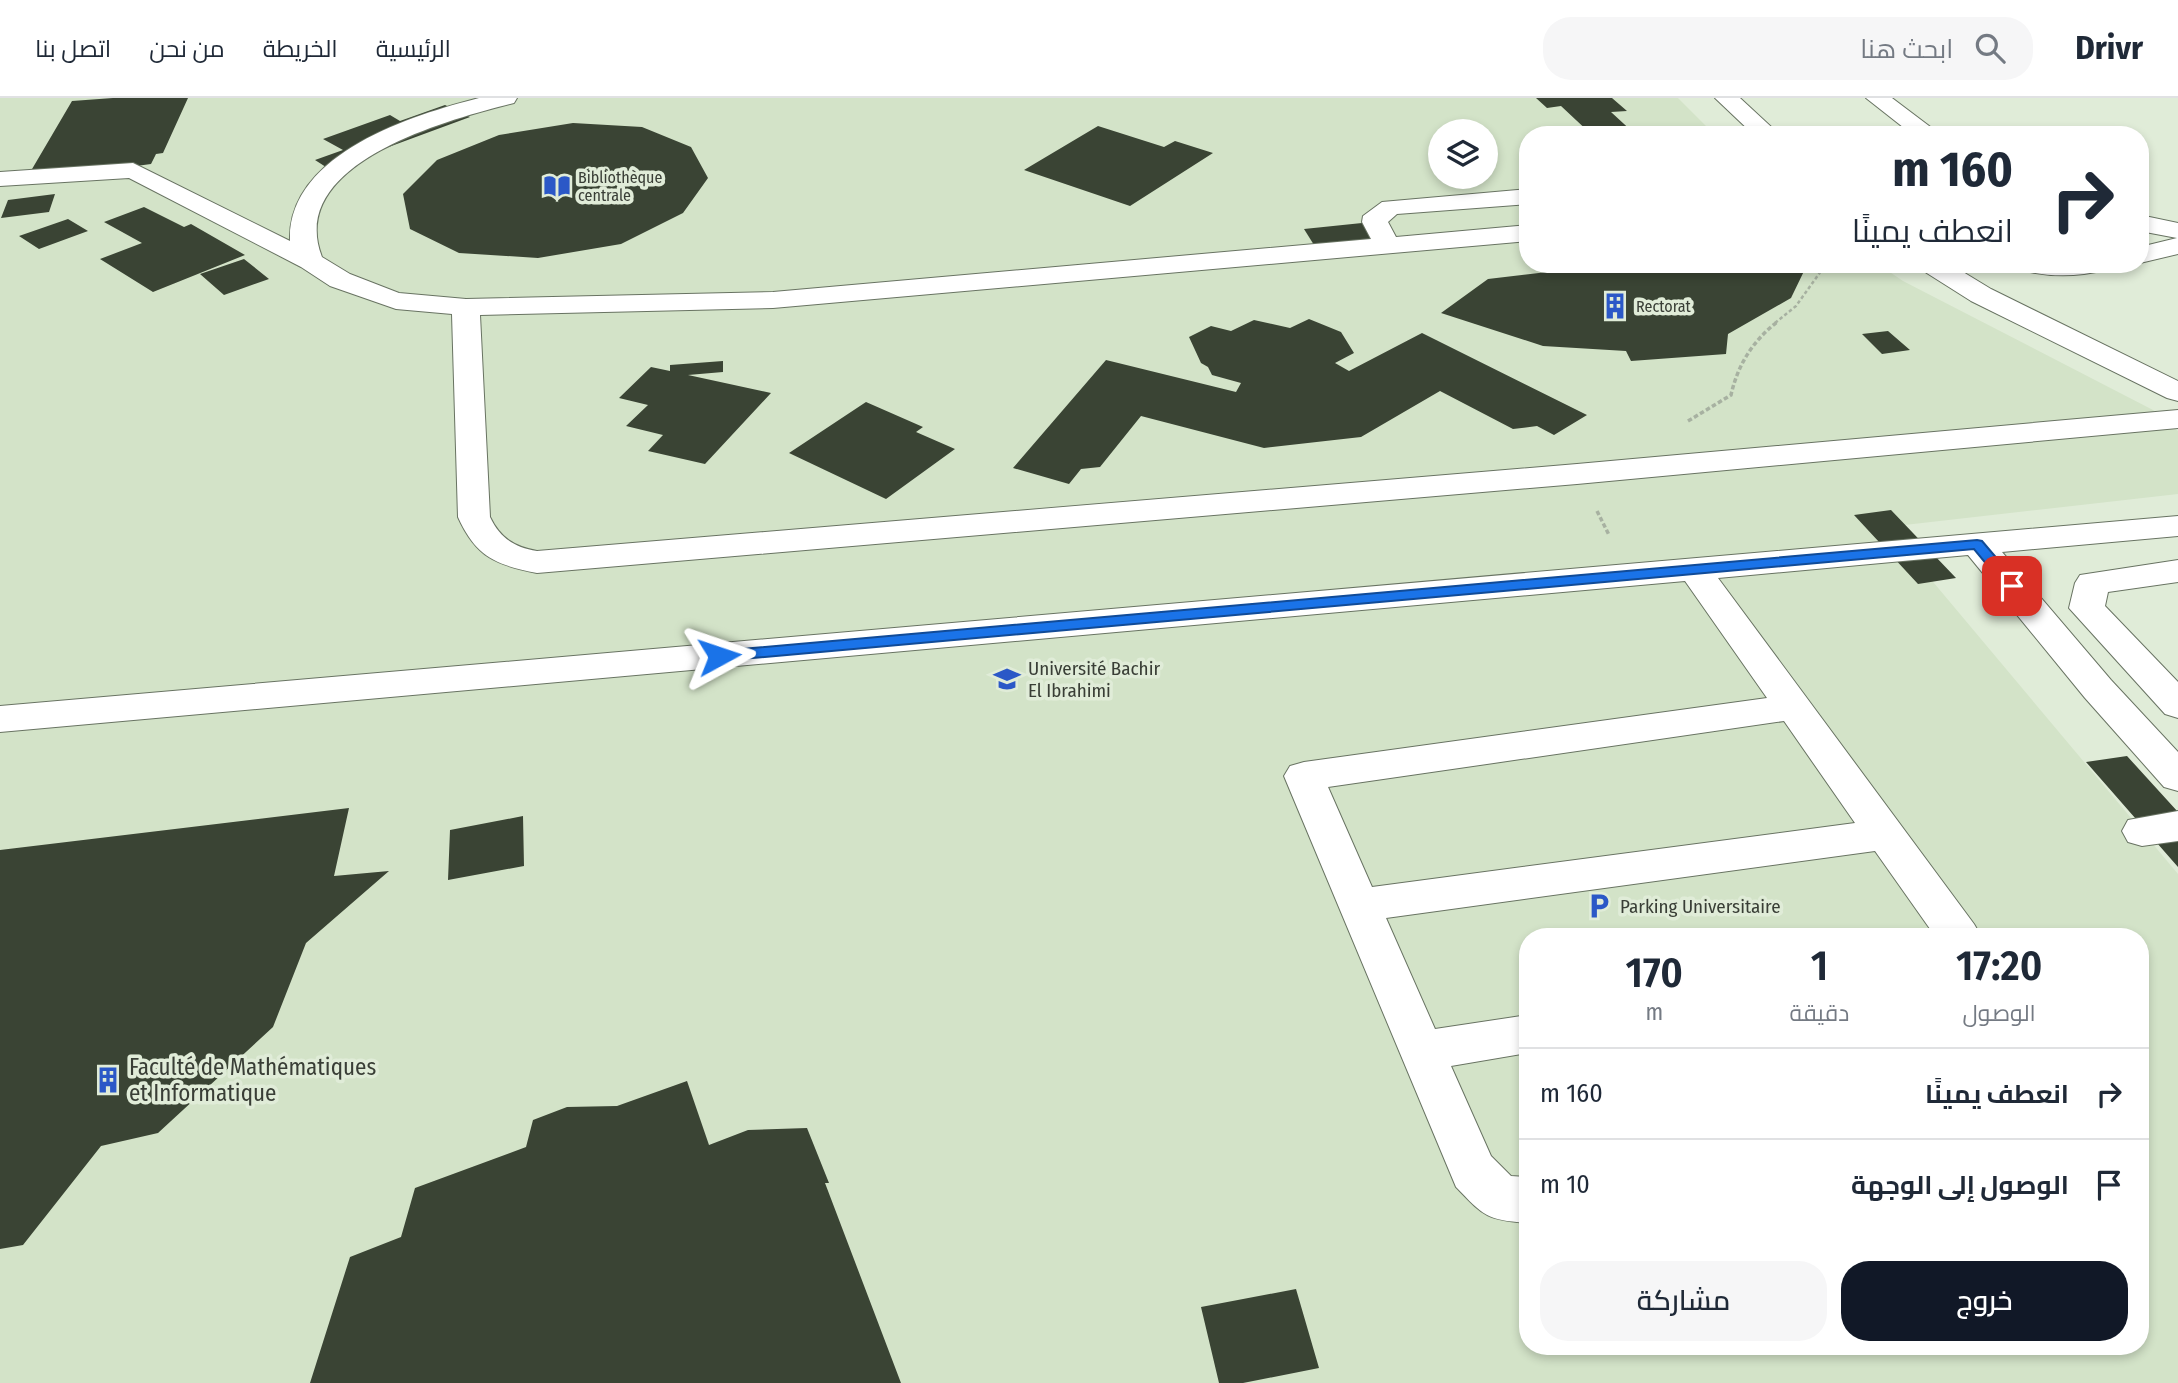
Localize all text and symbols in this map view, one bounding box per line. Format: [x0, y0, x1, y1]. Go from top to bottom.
search box [1543, 17, 2033, 80]
text: Drivr [2075, 28, 2143, 68]
icon: search [1971, 29, 2009, 67]
text: ابحث هنا [1860, 34, 1953, 65]
text: اتصل بنا [35, 35, 111, 63]
text: من نحن [149, 35, 225, 63]
text: الخريطة [263, 35, 338, 63]
text: الرئيسية [376, 35, 451, 63]
map controls [1428, 119, 1498, 189]
button: layers [1428, 119, 1498, 189]
text: 160 m [1892, 140, 2013, 199]
icon: right [2037, 154, 2128, 245]
place label: Bibliothèque centrale [578, 168, 662, 205]
library icon: Bibliothèque centrale [542, 171, 572, 201]
text: انعطف يمينًا [1852, 212, 2013, 250]
building icon: Rectorat [1600, 291, 1630, 321]
place label: Rectorat [1636, 297, 1692, 316]
pin [1982, 556, 2042, 616]
icon: arrive [1993, 567, 2031, 605]
position arrow [682, 619, 756, 693]
place label: Université Bachir El Ibrahimi [1028, 657, 1160, 702]
school or university icon: Université Bachir El Ibrahimi [992, 664, 1022, 694]
parking icon: Parking Universitaire [1584, 891, 1614, 921]
place label: Parking Universitaire [1620, 895, 1781, 918]
text: 1 [1811, 941, 1828, 991]
text: 17:20 [1956, 941, 2042, 991]
text: 170 [1626, 948, 1683, 998]
text: m [1645, 998, 1663, 1026]
text: دقيقة [1790, 999, 1849, 1027]
text: الوصول [1963, 999, 2036, 1027]
place label: Faculté de Mathématiques et Informatique [129, 1053, 376, 1107]
building icon: Faculté de Mathématiques et Informatique [93, 1065, 123, 1095]
icon: right [2090, 1075, 2128, 1113]
text: 160 m [1540, 1078, 1603, 1109]
text: انعطف يمينًا [1925, 1079, 2069, 1110]
icon: arrive [2090, 1166, 2128, 1204]
text: 10 m [1540, 1169, 1590, 1200]
text: الوصول إلى الوجهة [1851, 1170, 2069, 1201]
button: مشاركة [1540, 1261, 1827, 1341]
button: خروج [1841, 1261, 2128, 1341]

